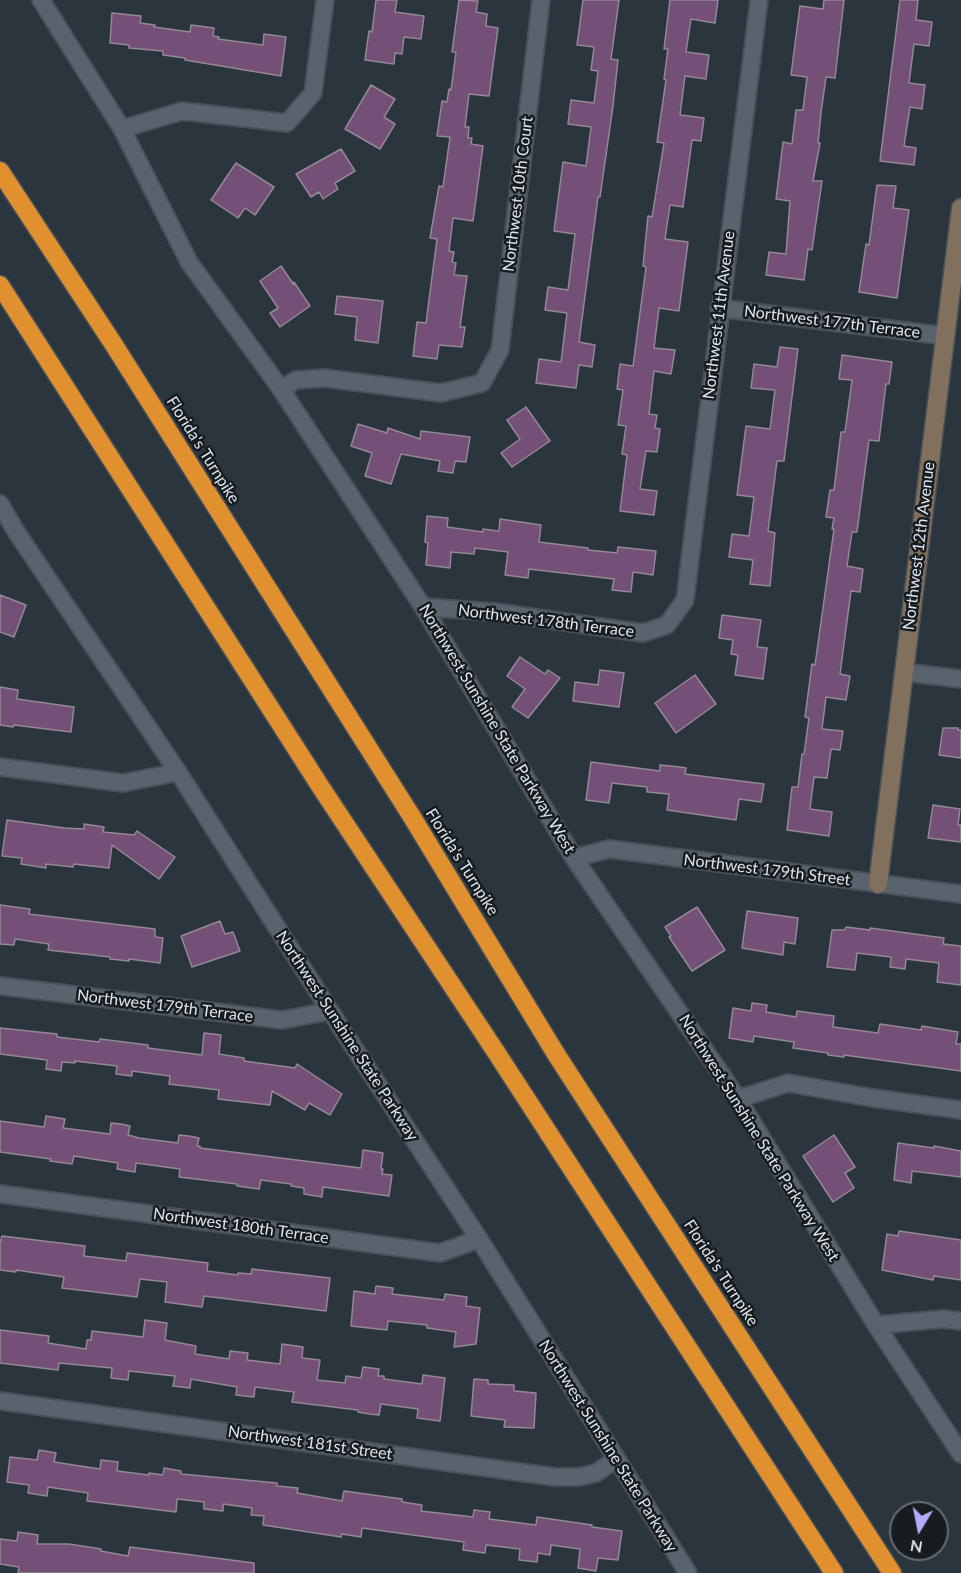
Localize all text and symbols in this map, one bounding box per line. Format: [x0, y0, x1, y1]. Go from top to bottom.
street label: Northwest 10th Court [499, 115, 537, 273]
street label: Northwest 11th Avenue [699, 230, 739, 400]
street label: Northwest 177th Terrace [743, 302, 921, 342]
street label: Florida's Turnpike [162, 393, 244, 507]
street label: Northwest 12th Avenue [899, 461, 939, 631]
street label: Northwest Sunshine State Parkway West [415, 601, 579, 857]
street label: Northwest 178th Terrace [457, 601, 635, 641]
street label: Florida's Turnpike [421, 805, 503, 919]
street label: Northwest 179th Street [683, 850, 851, 890]
street label: Northwest Sunshine State Parkway [272, 927, 422, 1145]
street label: Northwest 179th Terrace [76, 986, 254, 1026]
street label: Northwest Sunshine State Parkway West [675, 1011, 843, 1265]
street label: Northwest 180th Terrace [152, 1204, 330, 1248]
street label: Florida's Turnpike [680, 1216, 762, 1330]
street label: Northwest Sunshine State Parkway [535, 1336, 681, 1556]
street label: Northwest 181st Street [227, 1422, 393, 1464]
north arrow [889, 1501, 949, 1561]
text: N [908, 1537, 924, 1558]

